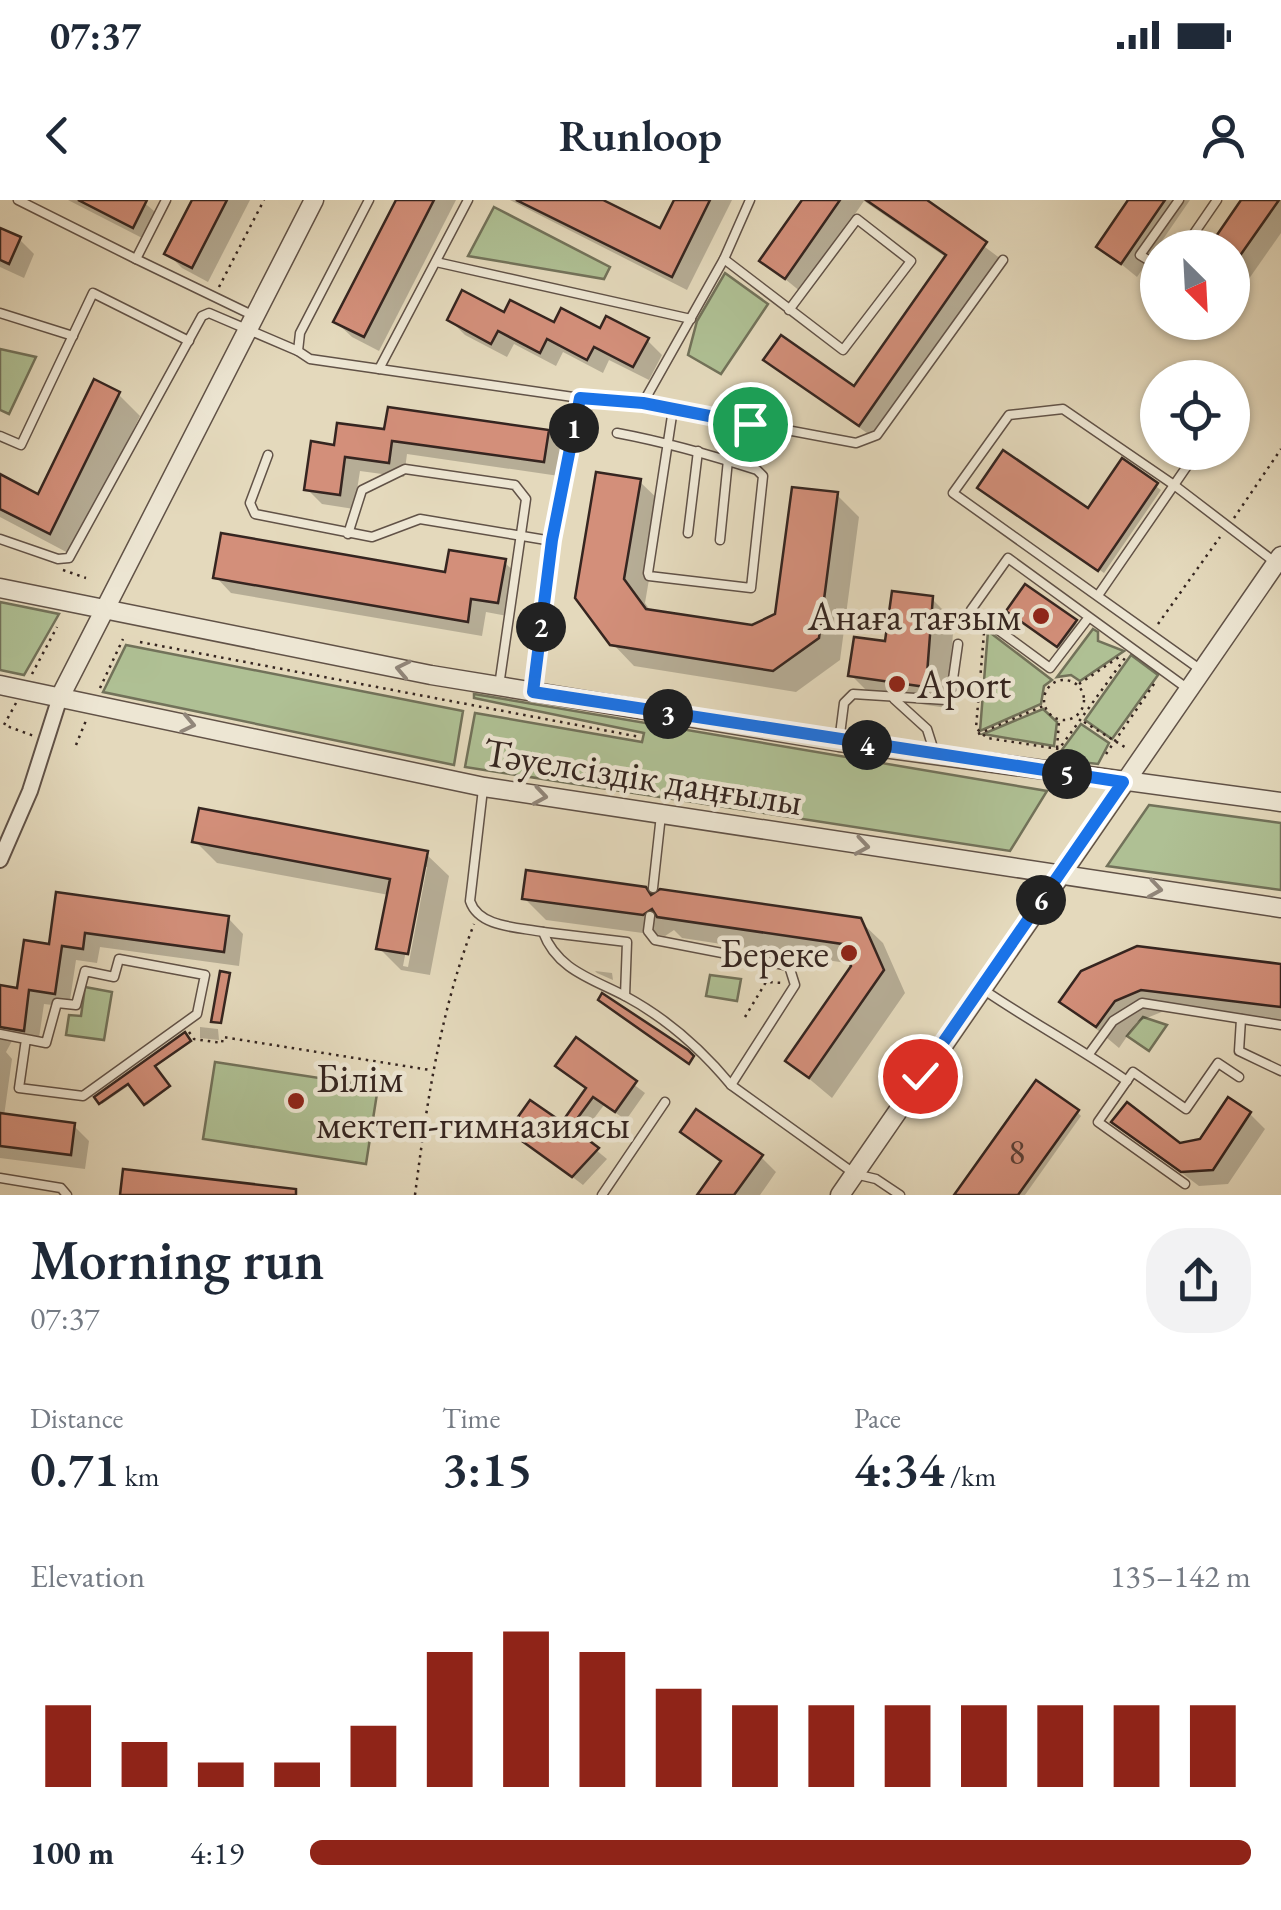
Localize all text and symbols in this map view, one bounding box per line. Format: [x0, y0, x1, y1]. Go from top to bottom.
text: 07:37 [50, 11, 141, 60]
text: Runloop [559, 106, 722, 164]
icon: back [30, 108, 85, 163]
icon: person [1196, 108, 1251, 163]
north arrow [1140, 230, 1250, 340]
map controls [1140, 230, 1250, 470]
button: locate [1140, 360, 1250, 470]
pin [708, 382, 793, 467]
icon: arrive [723, 397, 778, 452]
pin: 1 [549, 403, 599, 453]
text: 1 [567, 410, 581, 446]
place label: Анаға тағзым [807, 590, 1021, 642]
pin: 2 [516, 602, 566, 652]
marker: Анаға тағзым [1030, 605, 1052, 627]
text: 2 [534, 609, 548, 645]
place label: Aport [916, 658, 1012, 710]
one-way arrow [395, 660, 412, 681]
marker: Aport [886, 673, 908, 695]
pin: 3 [643, 689, 693, 739]
text: 3 [661, 696, 675, 732]
one-way arrow [179, 712, 196, 733]
pin: 4 [842, 720, 892, 770]
street label: Тәуелсіздік даңғылы [480, 725, 806, 827]
text: 4 [860, 727, 874, 763]
pin: 5 [1042, 749, 1092, 799]
text: 5 [1060, 756, 1074, 792]
one-way arrow [532, 785, 549, 806]
one-way arrow [853, 834, 870, 855]
pin: 6 [1016, 875, 1066, 925]
one-way arrow [1146, 877, 1163, 898]
text: 6 [1034, 882, 1048, 918]
place label: Береке [720, 927, 829, 979]
marker: Береке [838, 942, 860, 964]
pin [878, 1034, 963, 1119]
icon: check [893, 1049, 948, 1104]
place label: Білім мектеп-гимназиясы [316, 1052, 630, 1150]
marker: Білім мектеп-гимназиясы [285, 1090, 307, 1112]
house number: 8 [1009, 1129, 1025, 1174]
text: Morning run [30, 1224, 324, 1295]
button: share [1146, 1228, 1251, 1333]
text: 07:37 [30, 1297, 99, 1339]
text: Distance [30, 1400, 124, 1436]
text: Time [442, 1400, 500, 1436]
text: Pace [854, 1400, 901, 1436]
text: 0.71 [30, 1436, 119, 1501]
text: 3:15 [442, 1436, 533, 1501]
text: 4:34 [854, 1436, 945, 1501]
text: km [119, 1458, 160, 1494]
text: /km [945, 1458, 996, 1494]
text: Elevation [30, 1555, 145, 1597]
text: 135–142 m [1110, 1555, 1251, 1597]
text: 100 m [30, 1832, 114, 1874]
text: 4:19 [190, 1832, 244, 1874]

